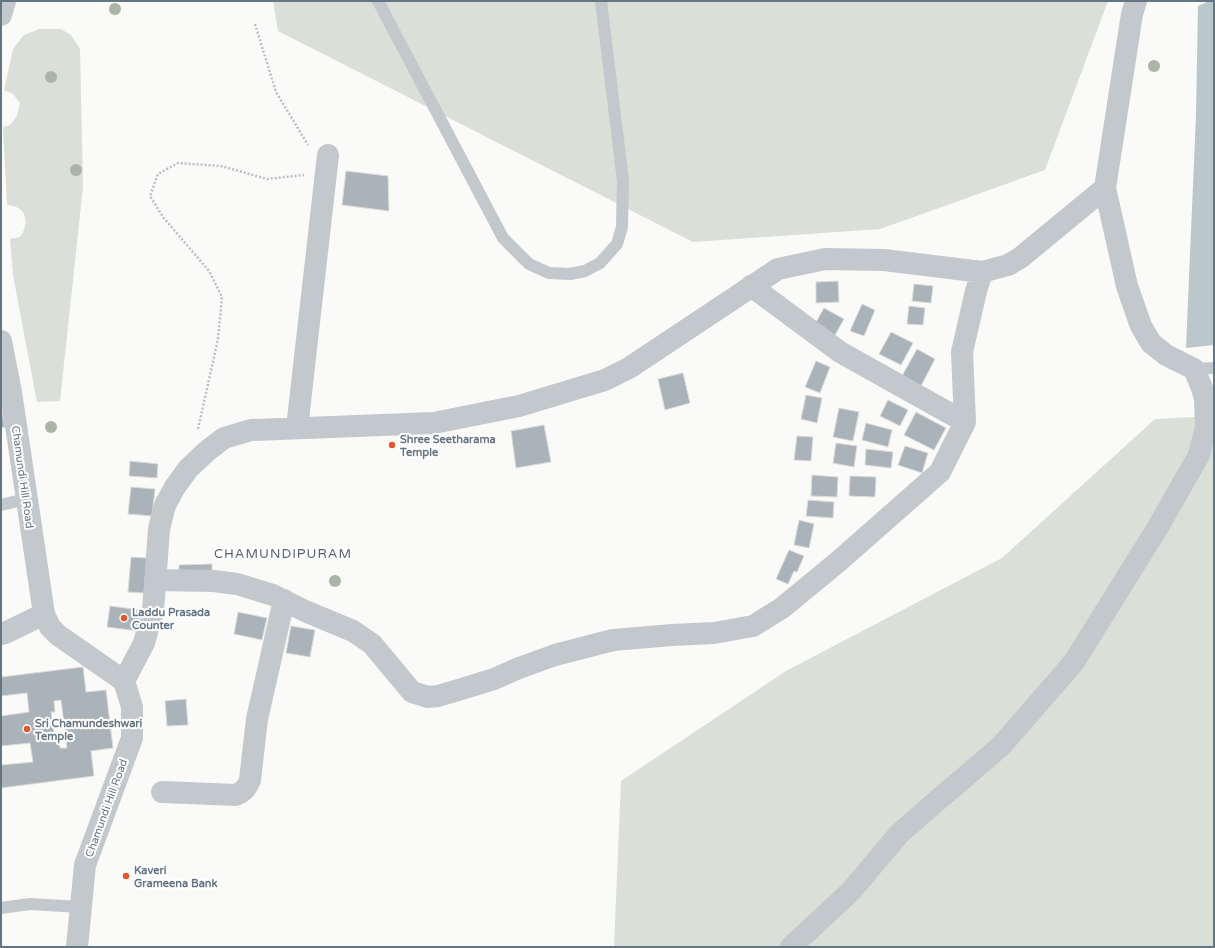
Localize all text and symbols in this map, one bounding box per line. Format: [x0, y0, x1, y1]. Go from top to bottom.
street label: Chamundi Hill Road [9, 425, 36, 529]
place label: Shree Seetharama Temple [399, 433, 496, 460]
marker: Shree Seetharama Temple [387, 440, 397, 450]
district label: CHAMUNDIPURAM [214, 546, 352, 562]
place label: Laddu Prasada Counter [132, 606, 210, 632]
marker: Laddu Prasada Counter [119, 613, 129, 623]
place label: Sri Chamundeshwari Temple [34, 717, 143, 744]
marker: Sri Chamundeshwari Temple [22, 724, 32, 734]
street label: Chamundi Hill Road [83, 757, 130, 859]
place label: Kaveri Grameena Bank [134, 864, 218, 890]
marker: Kaveri Grameena Bank [121, 871, 131, 881]

